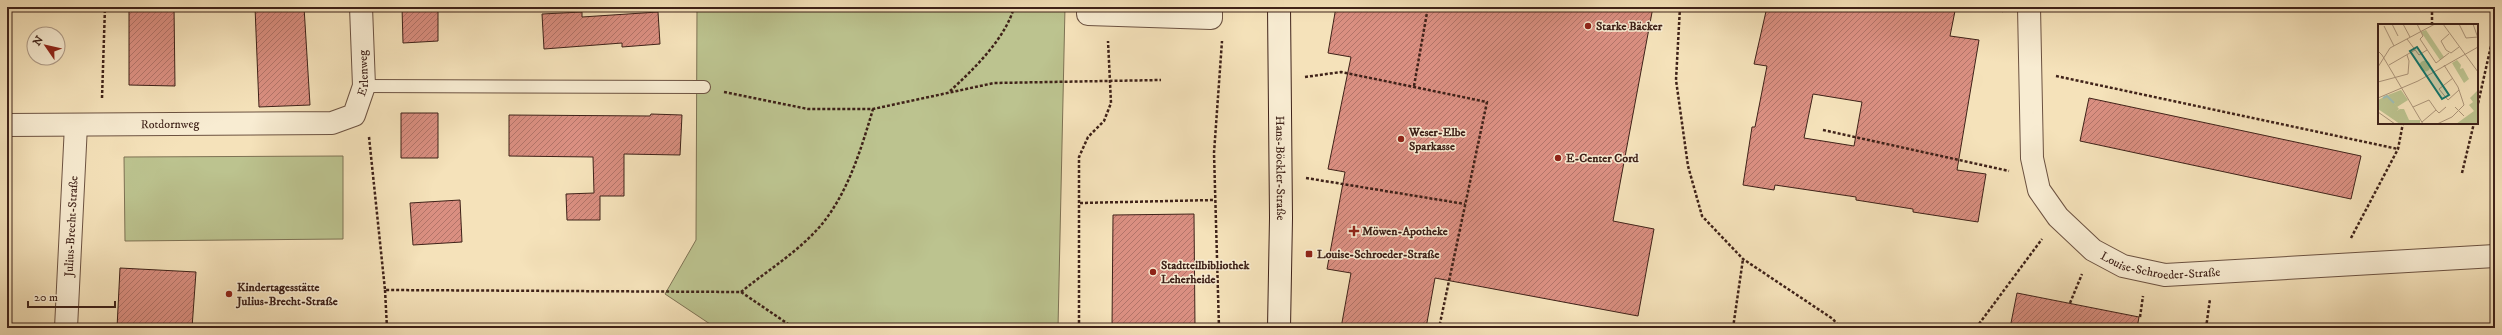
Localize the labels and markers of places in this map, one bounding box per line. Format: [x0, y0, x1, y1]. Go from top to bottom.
place label: Starke Bäcker [1596, 19, 1663, 34]
marker: Starke Bäcker [1583, 21, 1593, 31]
place label: Weser-Elbe Sparkasse [1408, 125, 1465, 154]
marker: Weser-Elbe Sparkasse [1396, 134, 1406, 144]
place label: E-Center Cord [1566, 151, 1640, 166]
marker: E-Center Cord [1553, 153, 1563, 163]
place label: Möwen-Apotheke [1362, 224, 1448, 239]
marker: Möwen-Apotheke [1349, 226, 1359, 236]
place label: Louise-Schroeder-Straße [1317, 247, 1439, 262]
marker: Louise-Schroeder-Straße [1304, 249, 1314, 259]
place label: Stadtteilbibliothek Leherheide [1161, 258, 1250, 287]
marker: Stadtteilbibliothek Leherheide [1148, 267, 1158, 277]
place label: Kindertagesstätte Julius-Brecht-Straße [235, 280, 338, 309]
marker: Kindertagesstätte Julius-Brecht-Straße [224, 289, 234, 299]

